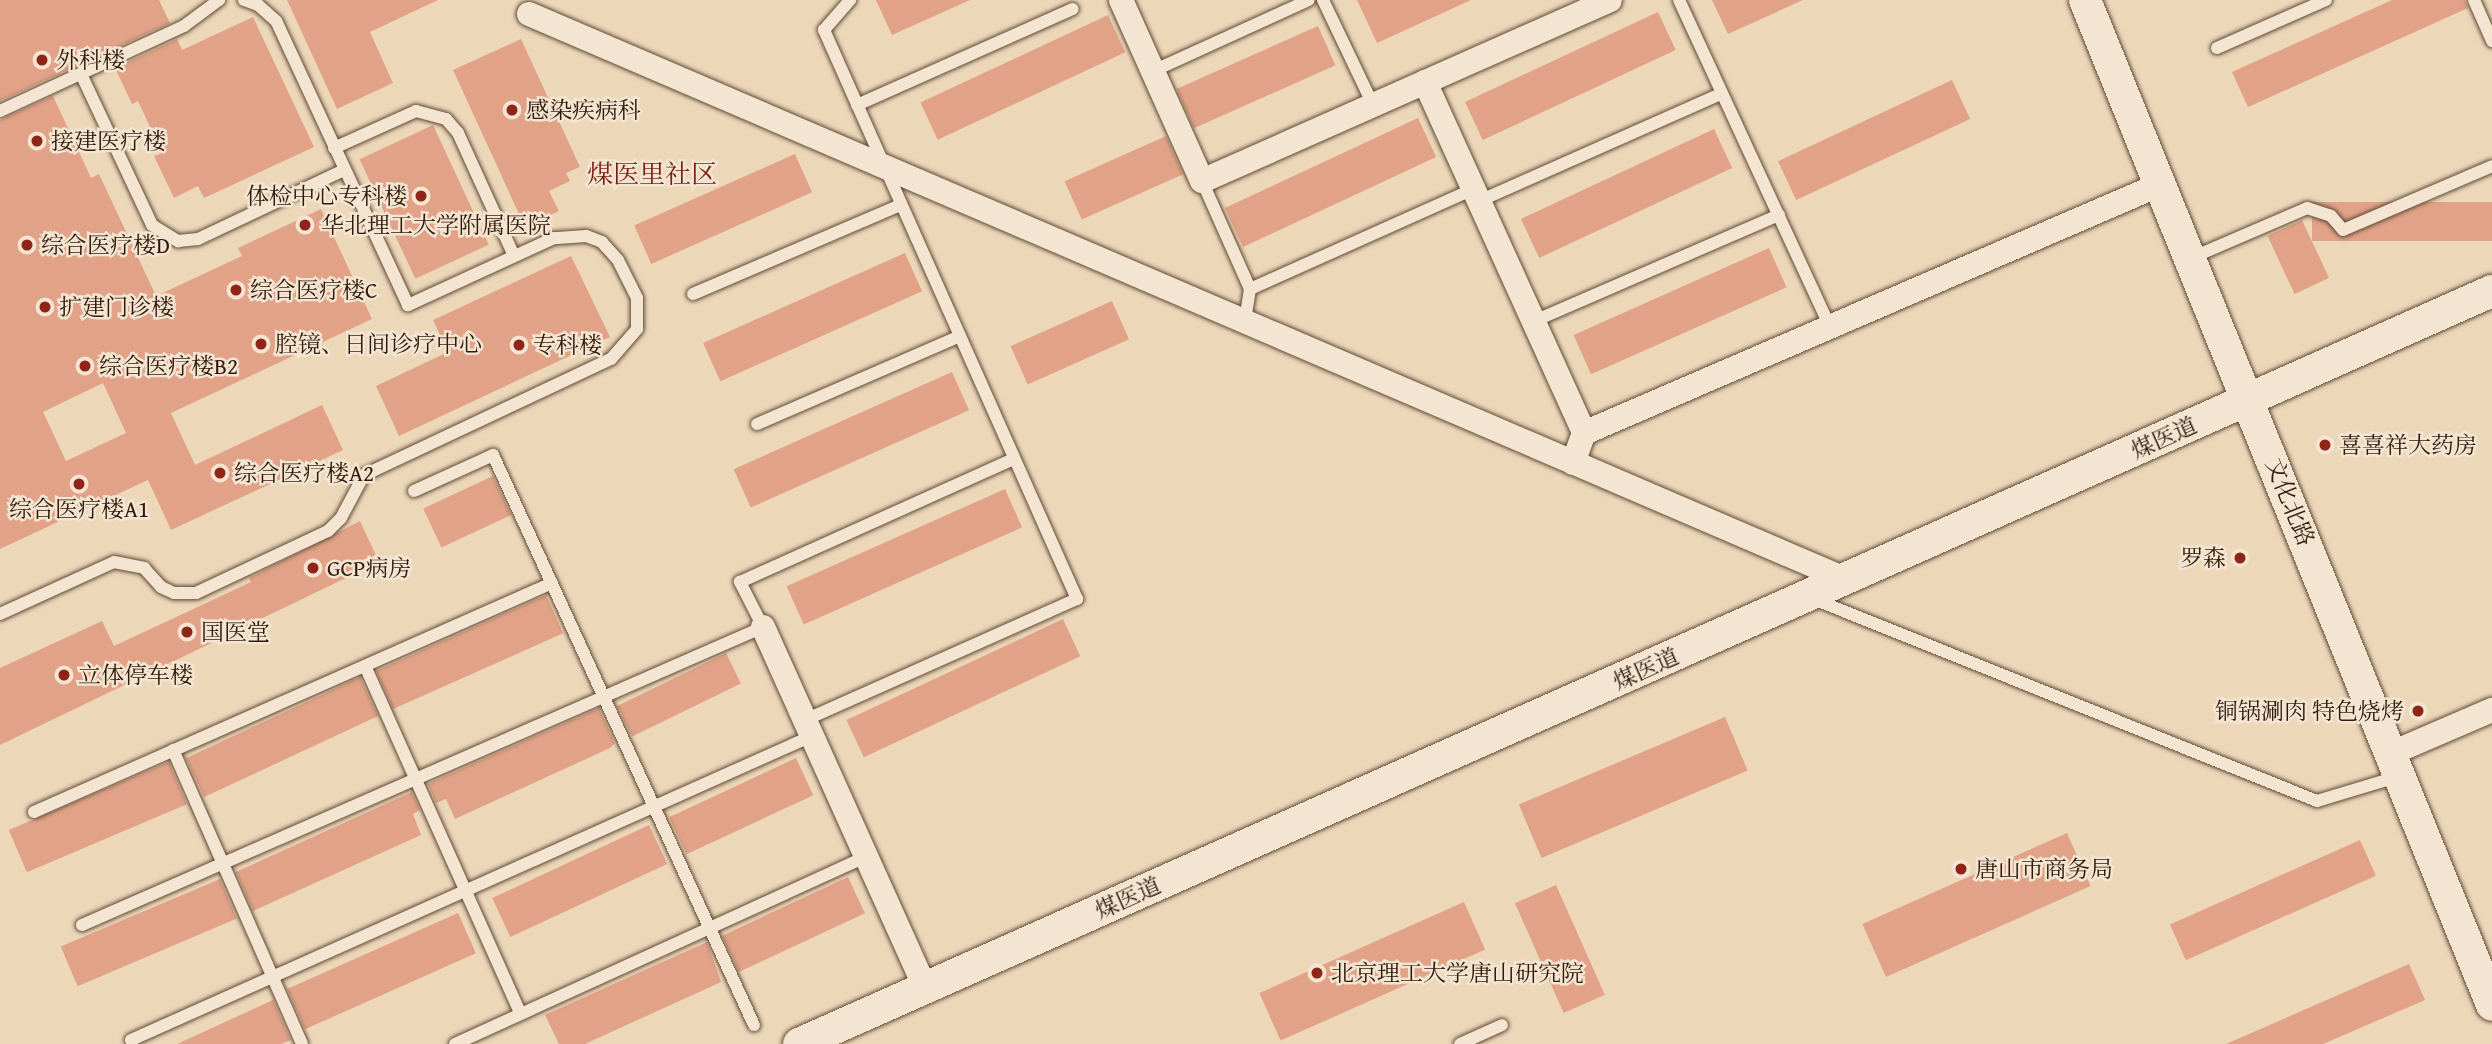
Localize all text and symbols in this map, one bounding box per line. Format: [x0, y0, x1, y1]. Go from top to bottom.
place label: 外科楼 [56, 46, 125, 74]
marker: 外科楼 [34, 52, 50, 68]
place label: 感染疾病科 [526, 96, 641, 124]
marker: 感染疾病科 [504, 102, 520, 118]
place label: 接建医疗楼 [51, 127, 166, 155]
marker: 接建医疗楼 [29, 133, 45, 149]
district label: 煤医里社区 [587, 158, 717, 190]
place label: 体检中心专科楼 [246, 182, 407, 210]
marker: 体检中心专科楼 [413, 188, 429, 204]
place label: 华北理工大学附属医院 [321, 211, 551, 239]
marker: 华北理工大学附属医院 [295, 215, 315, 235]
place label: 综合医疗楼D [41, 231, 170, 259]
marker: 综合医疗楼D [19, 237, 35, 253]
place label: 综合医疗楼C [250, 276, 377, 304]
marker: 综合医疗楼C [228, 282, 244, 298]
place label: 扩建门诊楼 [59, 293, 174, 321]
marker: 扩建门诊楼 [37, 299, 53, 315]
place label: 腔镜、日间诊疗中心 [275, 330, 482, 358]
place label: 专科楼 [533, 331, 602, 359]
marker: 腔镜、日间诊疗中心 [253, 336, 269, 352]
marker: 专科楼 [511, 337, 527, 353]
place label: 综合医疗楼B2 [99, 352, 238, 380]
marker: 综合医疗楼B2 [77, 358, 93, 374]
street label: 煤医道 [2127, 411, 2201, 465]
place label: 喜喜祥大药房 [2339, 431, 2477, 459]
marker: 喜喜祥大药房 [2317, 437, 2333, 453]
street label: 文化北路 [2260, 454, 2320, 550]
place label: 综合医疗楼A2 [234, 459, 374, 487]
marker: 综合医疗楼A2 [212, 465, 228, 481]
marker: 综合医疗楼A1 [71, 476, 87, 492]
place label: 综合医疗楼A1 [9, 495, 149, 523]
place label: 罗森 [2180, 544, 2226, 572]
marker: 罗森 [2232, 550, 2248, 566]
place label: GCP病房 [327, 554, 411, 582]
marker: GCP病房 [305, 560, 321, 576]
place label: 国医堂 [201, 618, 270, 646]
marker: 国医堂 [179, 624, 195, 640]
street label: 煤医道 [1609, 642, 1683, 696]
place label: 立体停车楼 [78, 661, 193, 689]
marker: 立体停车楼 [56, 667, 72, 683]
place label: 铜锅涮肉 特色烧烤 [2215, 697, 2404, 725]
marker: 铜锅涮肉 特色烧烤 [2410, 703, 2426, 719]
place label: 唐山市商务局 [1975, 855, 2113, 883]
marker: 唐山市商务局 [1953, 861, 1969, 877]
street label: 煤医道 [1091, 871, 1165, 925]
place label: 北京理工大学唐山研究院 [1331, 959, 1584, 987]
marker: 北京理工大学唐山研究院 [1309, 965, 1325, 981]

